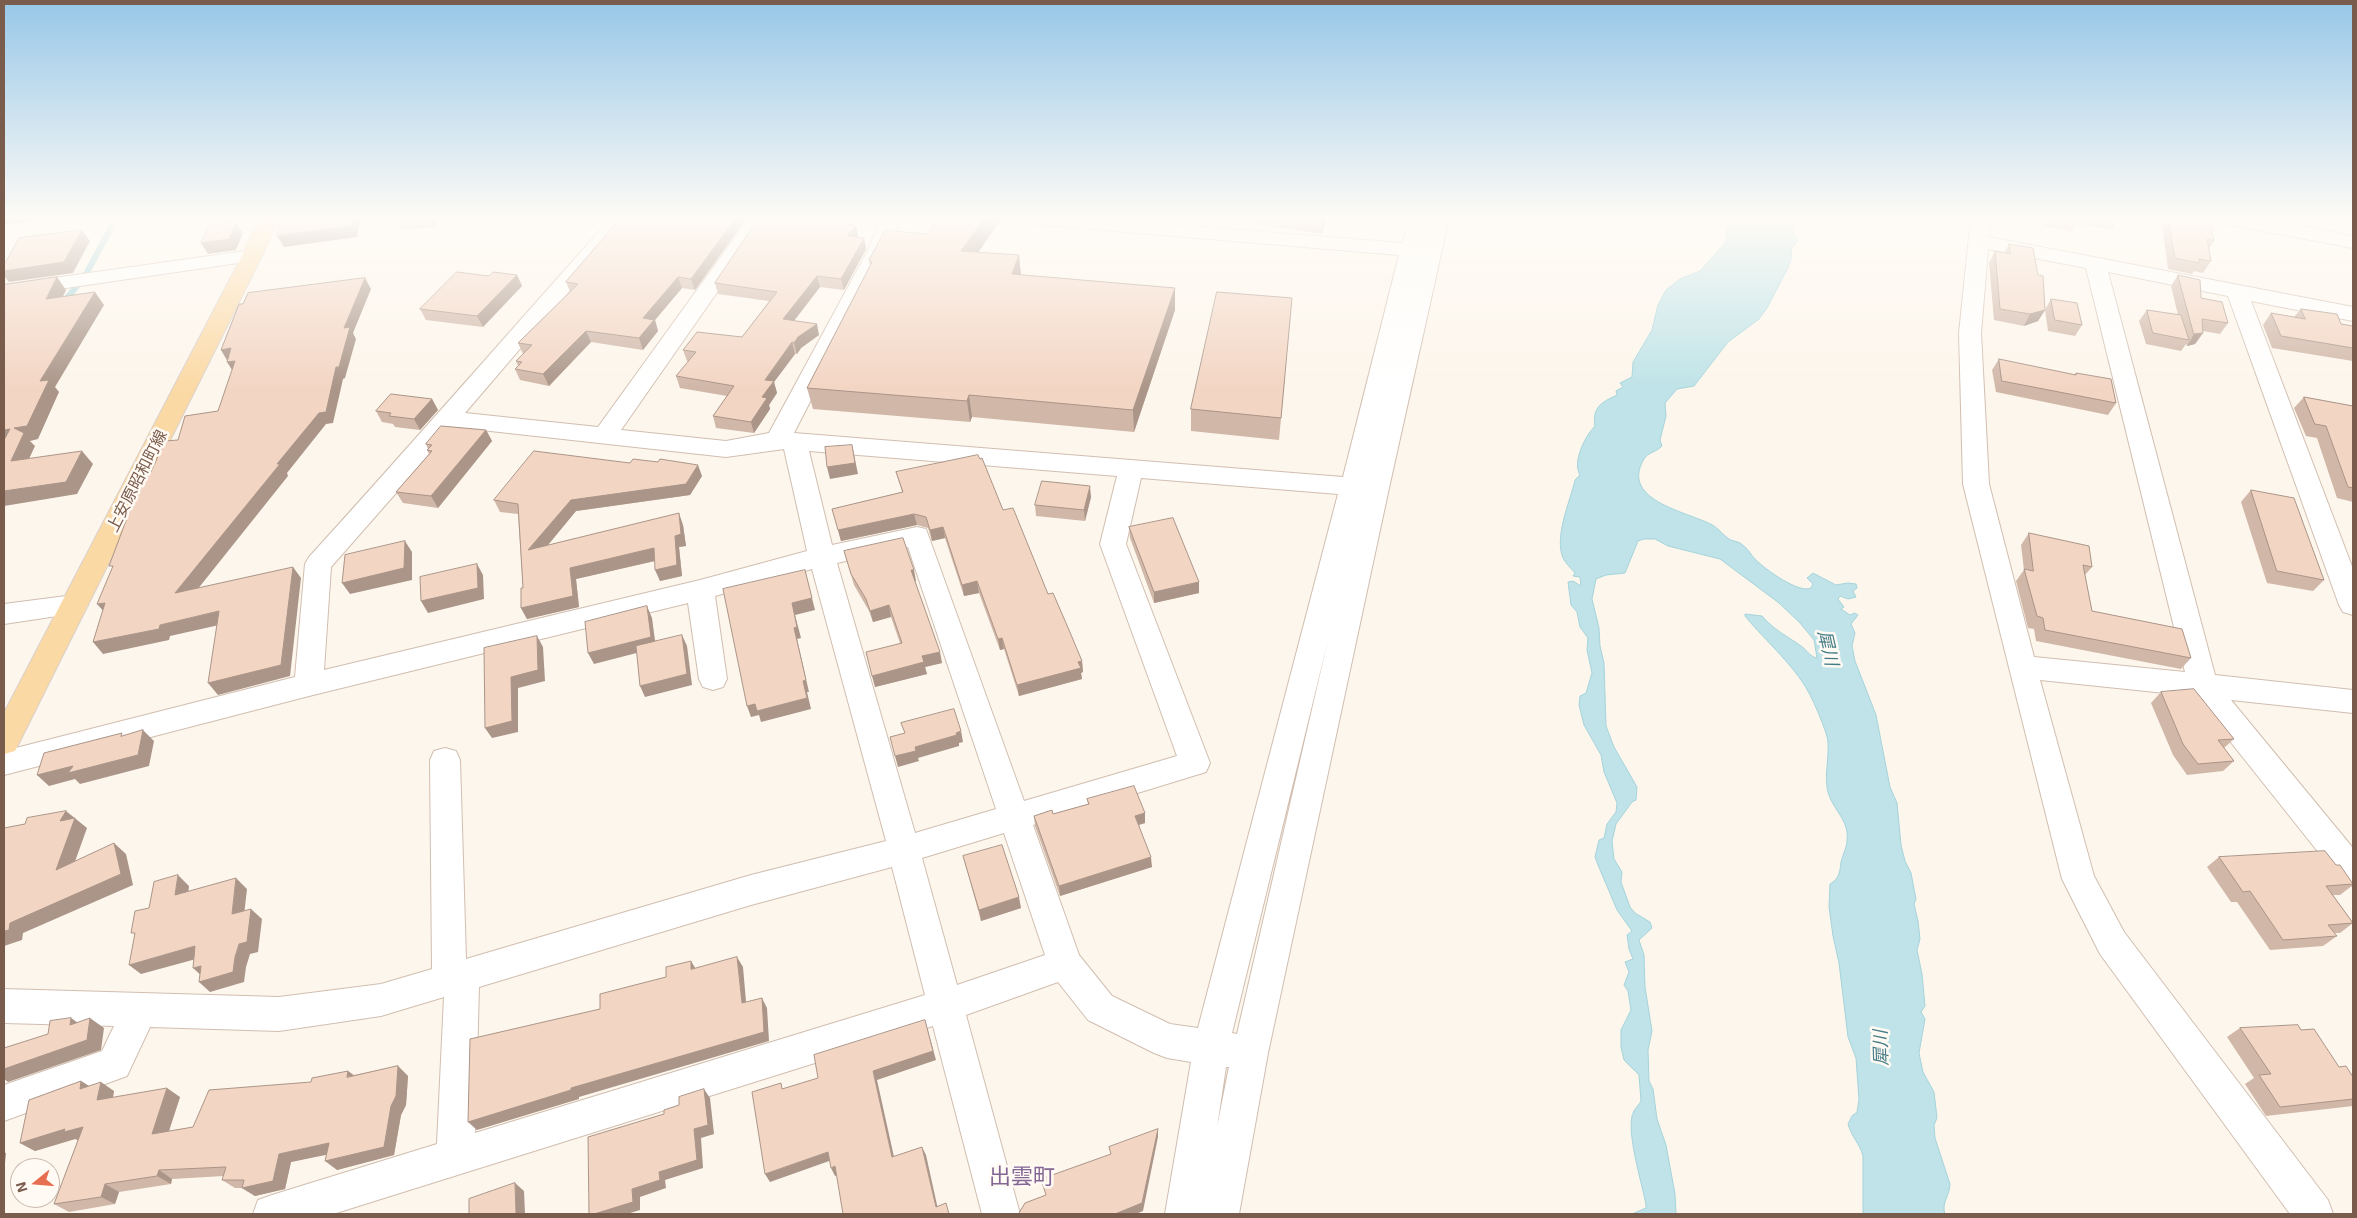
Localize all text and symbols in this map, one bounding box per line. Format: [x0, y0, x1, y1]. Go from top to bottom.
street label: 上安原昭和町線 [103, 427, 171, 535]
water label: 犀川 [1813, 628, 1843, 668]
water label: 犀川 [1870, 1030, 1892, 1066]
north arrow [10, 1158, 60, 1208]
district label: 出雲町 [989, 1164, 1055, 1190]
text: N [12, 1180, 31, 1195]

